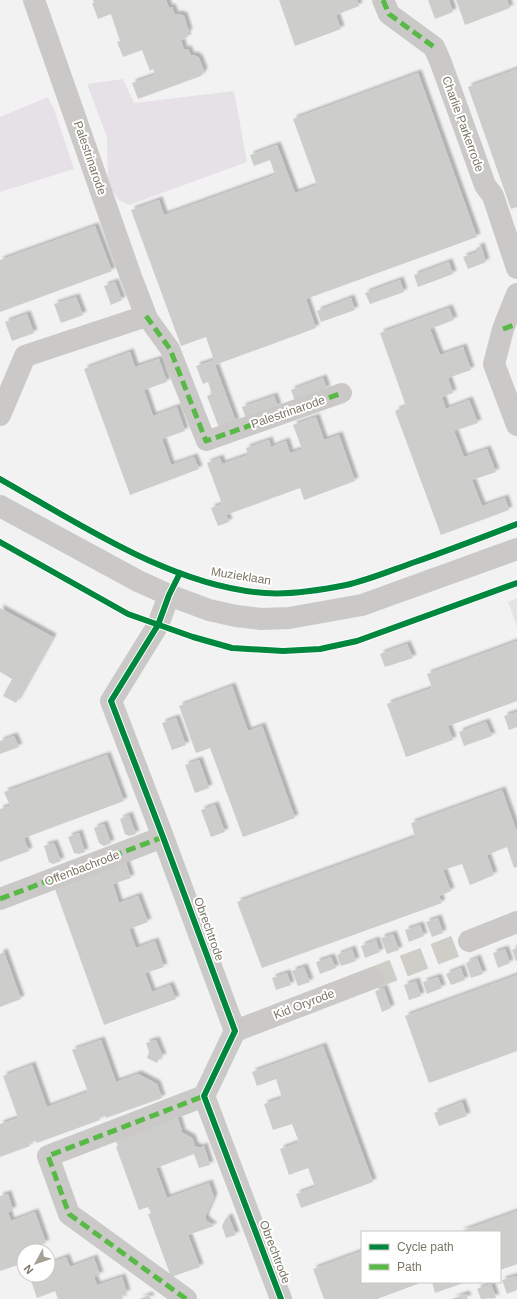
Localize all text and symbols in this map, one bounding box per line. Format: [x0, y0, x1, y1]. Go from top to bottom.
street label: Charlie Parkerrode [439, 74, 487, 174]
street label: Palestrinarode [71, 119, 109, 197]
street label: Palestrinarode [249, 393, 327, 431]
street label: Muzieklaan [210, 564, 272, 588]
street label: Offenbachrode [43, 847, 122, 889]
street label: Obrechtrode [191, 895, 227, 963]
street label: Kid Oryrode [272, 986, 337, 1022]
street label: Obrechtrode [257, 1218, 294, 1286]
legend [361, 1231, 501, 1283]
text: Cycle path [397, 1240, 454, 1254]
north arrow [16, 1243, 56, 1283]
text: Path [397, 1260, 422, 1274]
text: N [21, 1262, 35, 1276]

